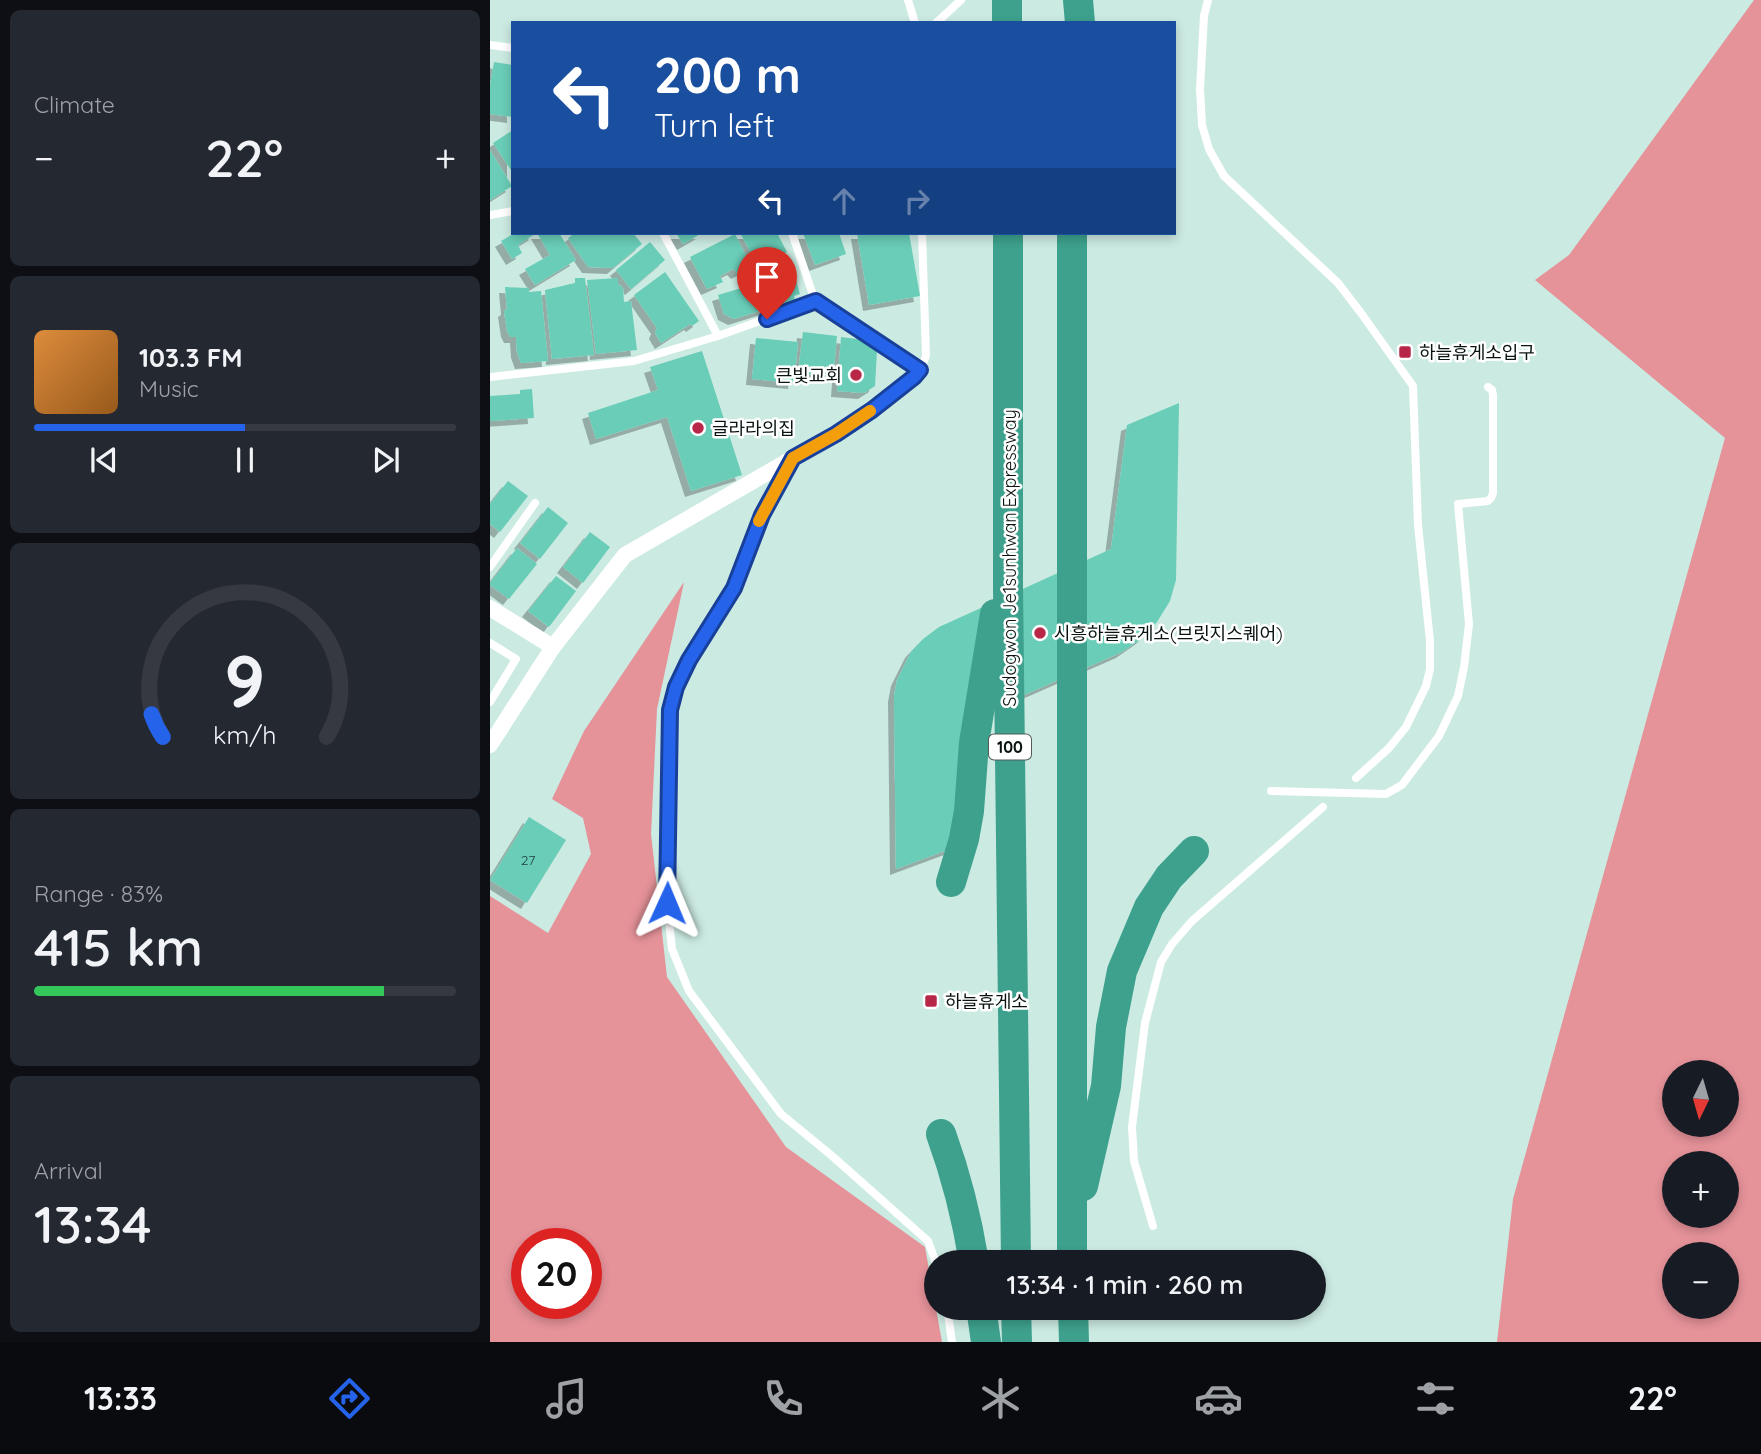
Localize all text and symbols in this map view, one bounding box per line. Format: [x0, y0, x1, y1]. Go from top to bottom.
text: 200 m [654, 44, 801, 105]
icon: left [539, 49, 630, 140]
text: Climate [34, 90, 115, 119]
text: Turn left [654, 105, 775, 145]
text: 22° [205, 125, 283, 190]
text: − [34, 134, 54, 182]
text: + [435, 134, 456, 182]
icon: left [752, 182, 790, 220]
icon: ahead [825, 182, 863, 220]
icon: right [898, 182, 936, 220]
pin [737, 247, 797, 319]
icon: arrive [748, 258, 786, 296]
text: 103.3 FM [139, 341, 243, 374]
place label: 하늘휴게소입구 [1419, 341, 1535, 364]
marker: 하늘휴게소입구 [1397, 344, 1413, 360]
place label: 큰빛교회 [776, 364, 842, 387]
marker: 큰빛교회 [848, 367, 864, 383]
text: Music [139, 374, 199, 403]
street label: Sudogwon Je1sunhwan Expressway [998, 409, 1021, 707]
place label: 글라라의집 [712, 417, 795, 440]
marker: 글라라의집 [690, 420, 706, 436]
icon: previous [85, 441, 123, 479]
icon: pause [226, 441, 264, 479]
icon: next [367, 441, 405, 479]
place label: 시흥하늘휴게소(브릿지스퀘어) [1054, 622, 1283, 645]
marker: 시흥하늘휴게소(브릿지스퀘어) [1032, 625, 1048, 641]
text: 9 [224, 634, 266, 725]
text: km/h [213, 719, 277, 750]
road number: 100 [989, 734, 1031, 760]
house number: 27 [521, 851, 535, 869]
position arrow [630, 866, 704, 940]
text: Range · 83% [34, 879, 163, 908]
text: 415 km [34, 914, 203, 979]
place label: 하늘휴게소 [945, 990, 1028, 1013]
marker: 하늘휴게소 [923, 993, 939, 1009]
north arrow [1662, 1060, 1740, 1138]
map controls [1662, 1060, 1739, 1319]
button: + [1662, 1151, 1739, 1228]
text: Arrival [34, 1156, 103, 1185]
text: 13:34 [34, 1191, 152, 1256]
speed limit sign: 20 [511, 1228, 602, 1319]
button: − [1662, 1242, 1739, 1319]
text: 13:34 · 1 min · 260 m [1007, 1268, 1244, 1301]
icon: directions [325, 1374, 374, 1423]
icon: music [542, 1374, 591, 1423]
icon: phone [759, 1374, 808, 1423]
icon: climate [976, 1374, 1025, 1423]
icon: car [1194, 1374, 1243, 1423]
icon: filters [1411, 1374, 1460, 1423]
text: 13:33 [84, 1378, 157, 1418]
text: 22° [1628, 1378, 1677, 1418]

